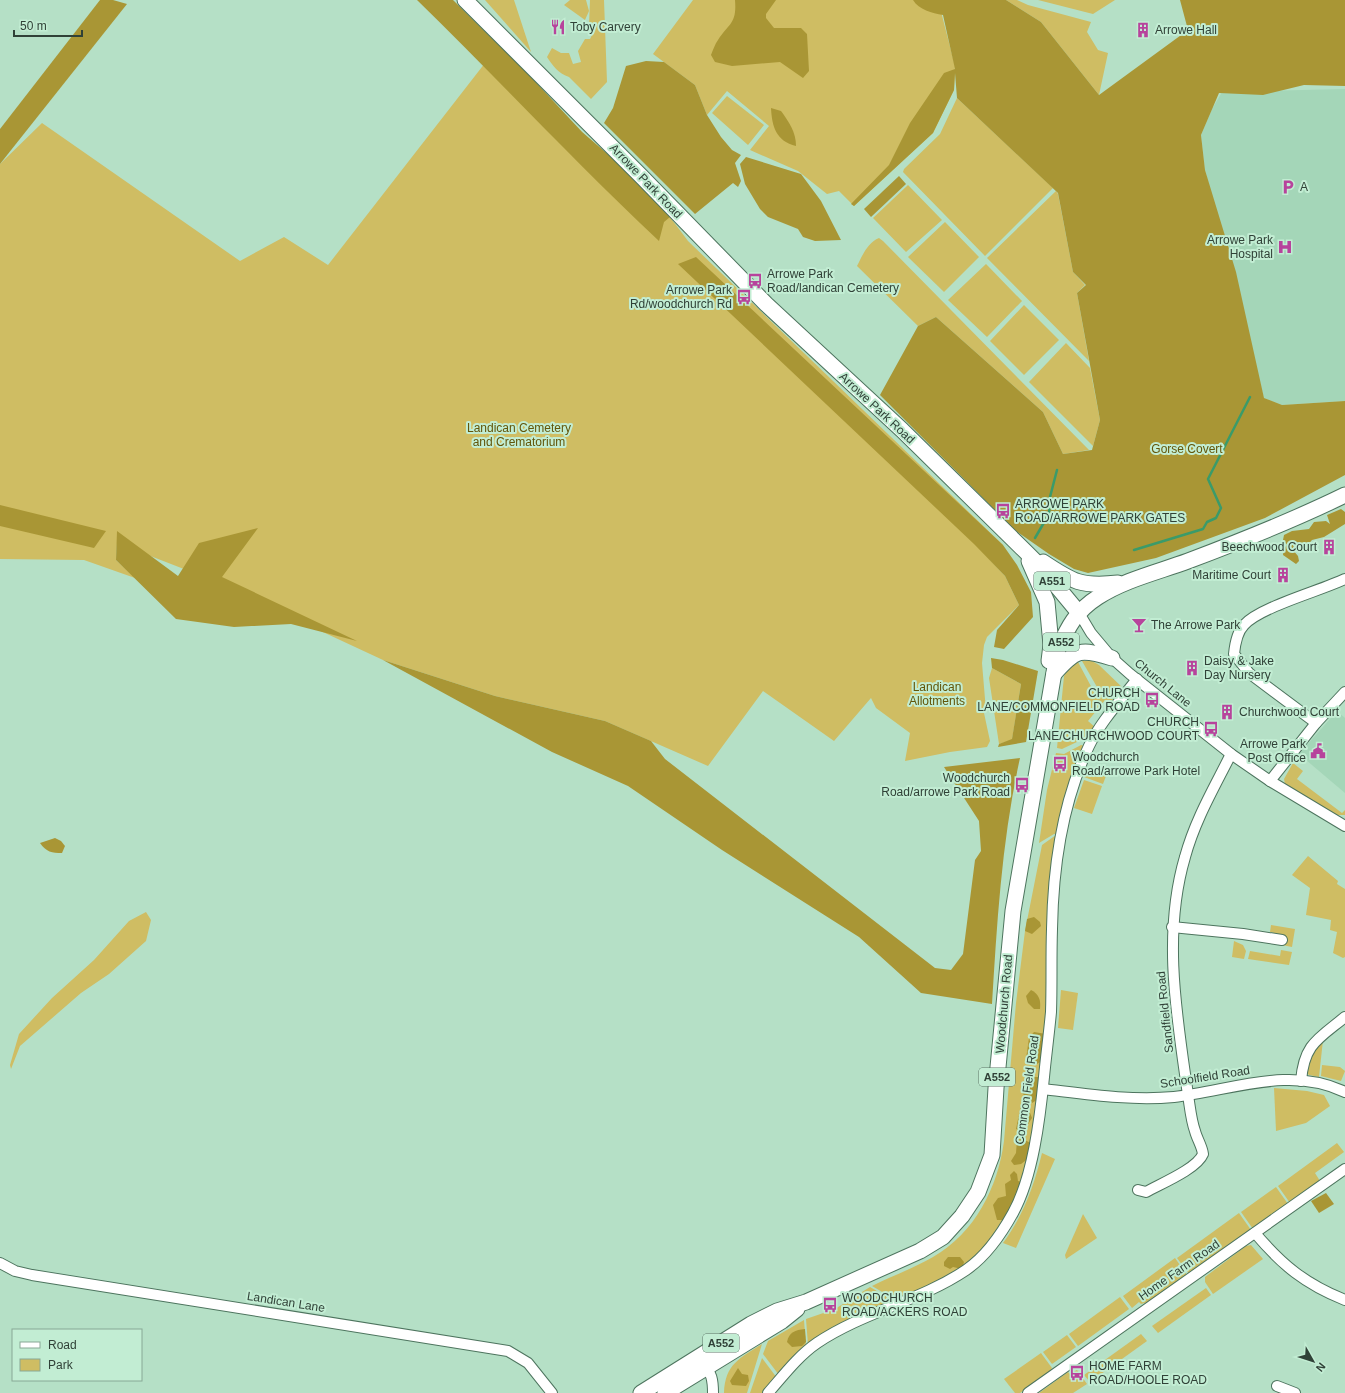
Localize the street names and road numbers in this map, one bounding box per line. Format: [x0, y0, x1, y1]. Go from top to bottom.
street label: Arrowe Park Road [607, 141, 685, 221]
street label: Arrowe Park Road [836, 369, 918, 447]
road number: A551 [1034, 572, 1070, 590]
road number: A552 [1043, 633, 1079, 651]
street label: Church Lane [1132, 656, 1194, 710]
street label: Woodchurch Road [993, 954, 1015, 1054]
street label: Sandfield Road [1154, 970, 1176, 1054]
street label: Common Field Road [1012, 1035, 1042, 1145]
street label: Schoolfield Road [1159, 1063, 1251, 1091]
road number: A552 [979, 1068, 1015, 1086]
street label: Home Farm Road [1136, 1237, 1222, 1303]
street label: Landican Lane [246, 1289, 326, 1315]
road number: A552 [703, 1334, 739, 1352]

